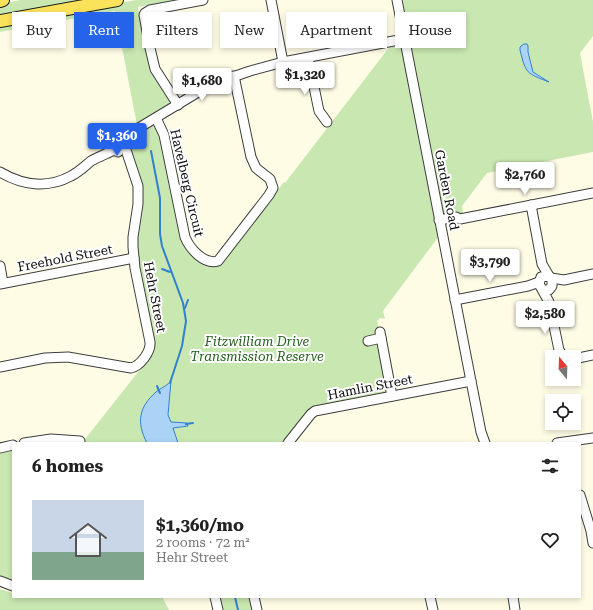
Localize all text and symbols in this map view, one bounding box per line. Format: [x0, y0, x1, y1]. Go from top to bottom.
chip: Buy [12, 12, 66, 48]
chip: Rent [74, 12, 134, 48]
chip: Filters [142, 12, 212, 48]
chip: New [220, 12, 278, 48]
chip: Apartment [286, 12, 387, 48]
chip: House [395, 12, 466, 48]
pin: $1,320 [272, 62, 338, 96]
text: $1,320 [285, 67, 325, 82]
pin: $1,680 [169, 68, 235, 102]
text: $1,680 [182, 73, 222, 88]
pin: $1,360 [84, 123, 150, 157]
text: $1,360 [97, 128, 137, 143]
street label: Havelberg Circuit [167, 128, 207, 239]
street label: Garden Road [432, 148, 462, 232]
pin: $2,760 [492, 162, 558, 196]
text: $2,760 [505, 167, 545, 182]
street label: Freehold Street [16, 241, 114, 275]
pin: $3,790 [457, 249, 523, 283]
text: $3,790 [470, 254, 510, 269]
street label: Hehr Street [141, 260, 169, 334]
pin: $2,580 [512, 301, 578, 335]
text: $2,580 [525, 306, 565, 321]
park label: Fitzwilliam Drive Transmission Reserve [190, 334, 324, 364]
north arrow [545, 350, 581, 386]
map controls [545, 350, 581, 430]
street label: Hamlin Street [326, 371, 414, 403]
button: locate [545, 394, 581, 430]
icon: filters [539, 455, 561, 477]
text: 6 homes [32, 456, 103, 476]
text: $1,360/mo [156, 515, 244, 535]
icon: home [64, 516, 112, 564]
icon: heart [539, 529, 561, 551]
text: 2 rooms · 72 m² [156, 535, 250, 550]
text: Hehr Street [156, 550, 228, 565]

